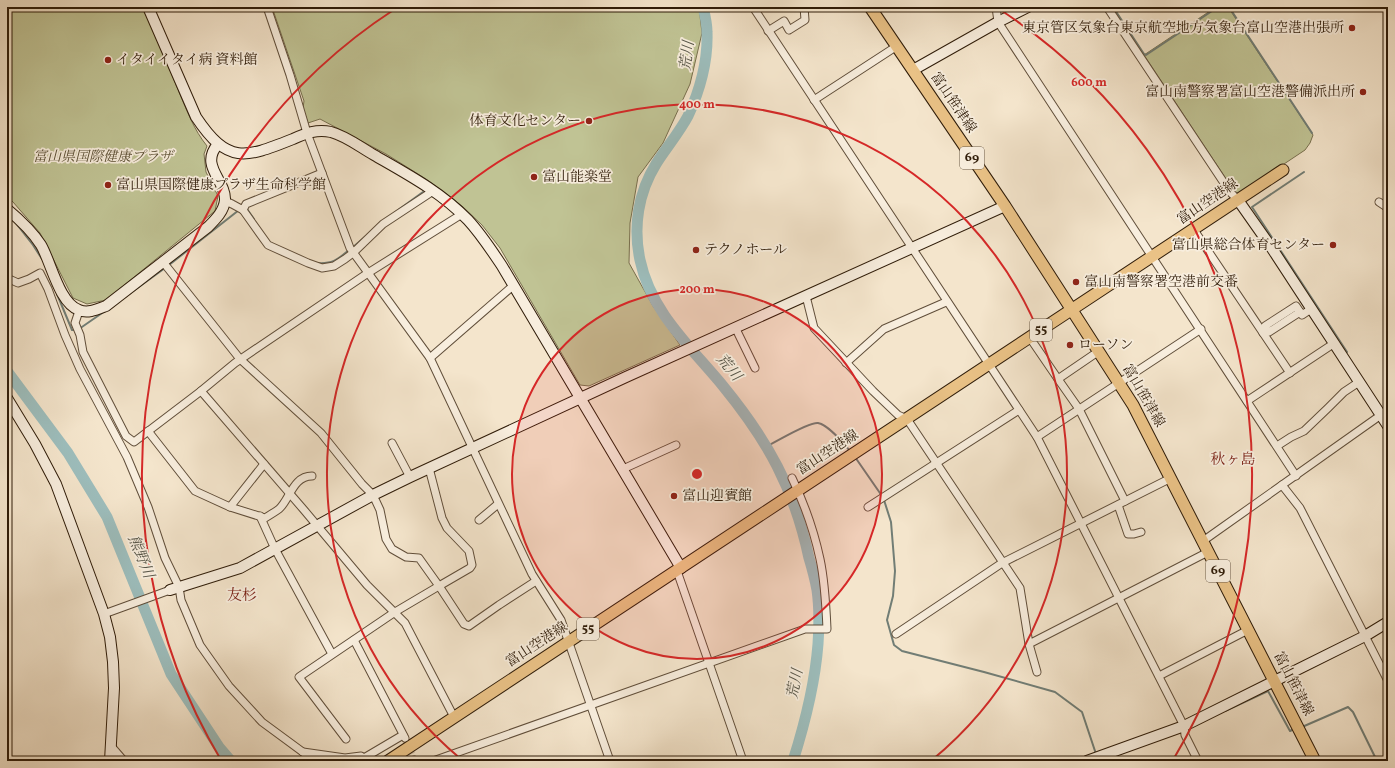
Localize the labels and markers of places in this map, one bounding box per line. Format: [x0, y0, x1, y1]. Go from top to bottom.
place label: 東京管区気象台東京航空地方気象台富山空港出張所 [1022, 19, 1344, 38]
marker: 東京管区気象台東京航空地方気象台富山空港出張所 [1347, 23, 1357, 33]
place label: イタイイタイ病 資料館 [116, 51, 258, 70]
marker: イタイイタイ病 資料館 [103, 55, 113, 65]
place label: 富山南警察署富山空港警備派出所 [1145, 83, 1355, 102]
marker: 富山南警察署富山空港警備派出所 [1358, 87, 1368, 97]
place label: 体育文化センター [470, 112, 581, 131]
marker: 体育文化センター [584, 116, 594, 126]
place label: 富山能楽堂 [542, 168, 612, 187]
marker: 富山能楽堂 [529, 172, 539, 182]
place label: 富山県国際健康プラザ生命科学館 [116, 176, 326, 195]
marker: 富山県国際健康プラザ生命科学館 [103, 180, 113, 190]
place label: 富山県総合体育センター [1172, 236, 1325, 255]
marker: 富山県総合体育センター [1328, 240, 1338, 250]
place label: テクノホール [704, 241, 787, 260]
marker: テクノホール [691, 245, 701, 255]
place label: 富山南警察署空港前交番 [1084, 273, 1238, 292]
marker: 富山南警察署空港前交番 [1071, 277, 1081, 287]
place label: ローソン [1078, 336, 1133, 355]
marker: ローソン [1065, 340, 1075, 350]
centre of rings [690, 467, 704, 481]
place label: 富山迎賓館 [682, 487, 752, 506]
marker: 富山迎賓館 [669, 491, 679, 501]

